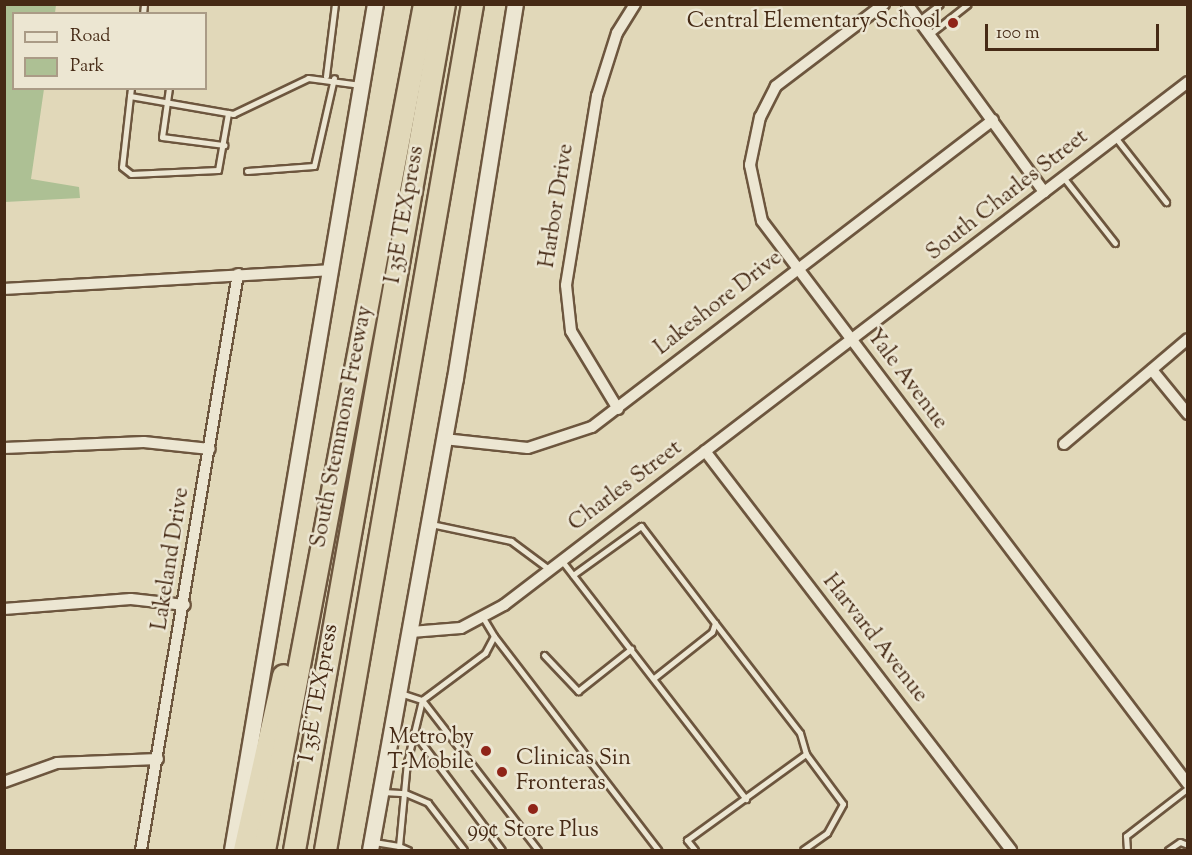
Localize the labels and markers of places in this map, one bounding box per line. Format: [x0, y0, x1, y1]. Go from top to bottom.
place label: Central Elementary School [687, 10, 941, 36]
marker: Central Elementary School [946, 16, 960, 30]
place label: Metro by T-Mobile [387, 725, 474, 776]
marker: Metro by T-Mobile [479, 744, 493, 758]
place label: Clinicas Sin Fronteras [516, 746, 631, 798]
marker: Clinicas Sin Fronteras [493, 763, 511, 781]
marker: 99¢ Store Plus [526, 802, 540, 816]
place label: 99¢ Store Plus [467, 819, 599, 845]

